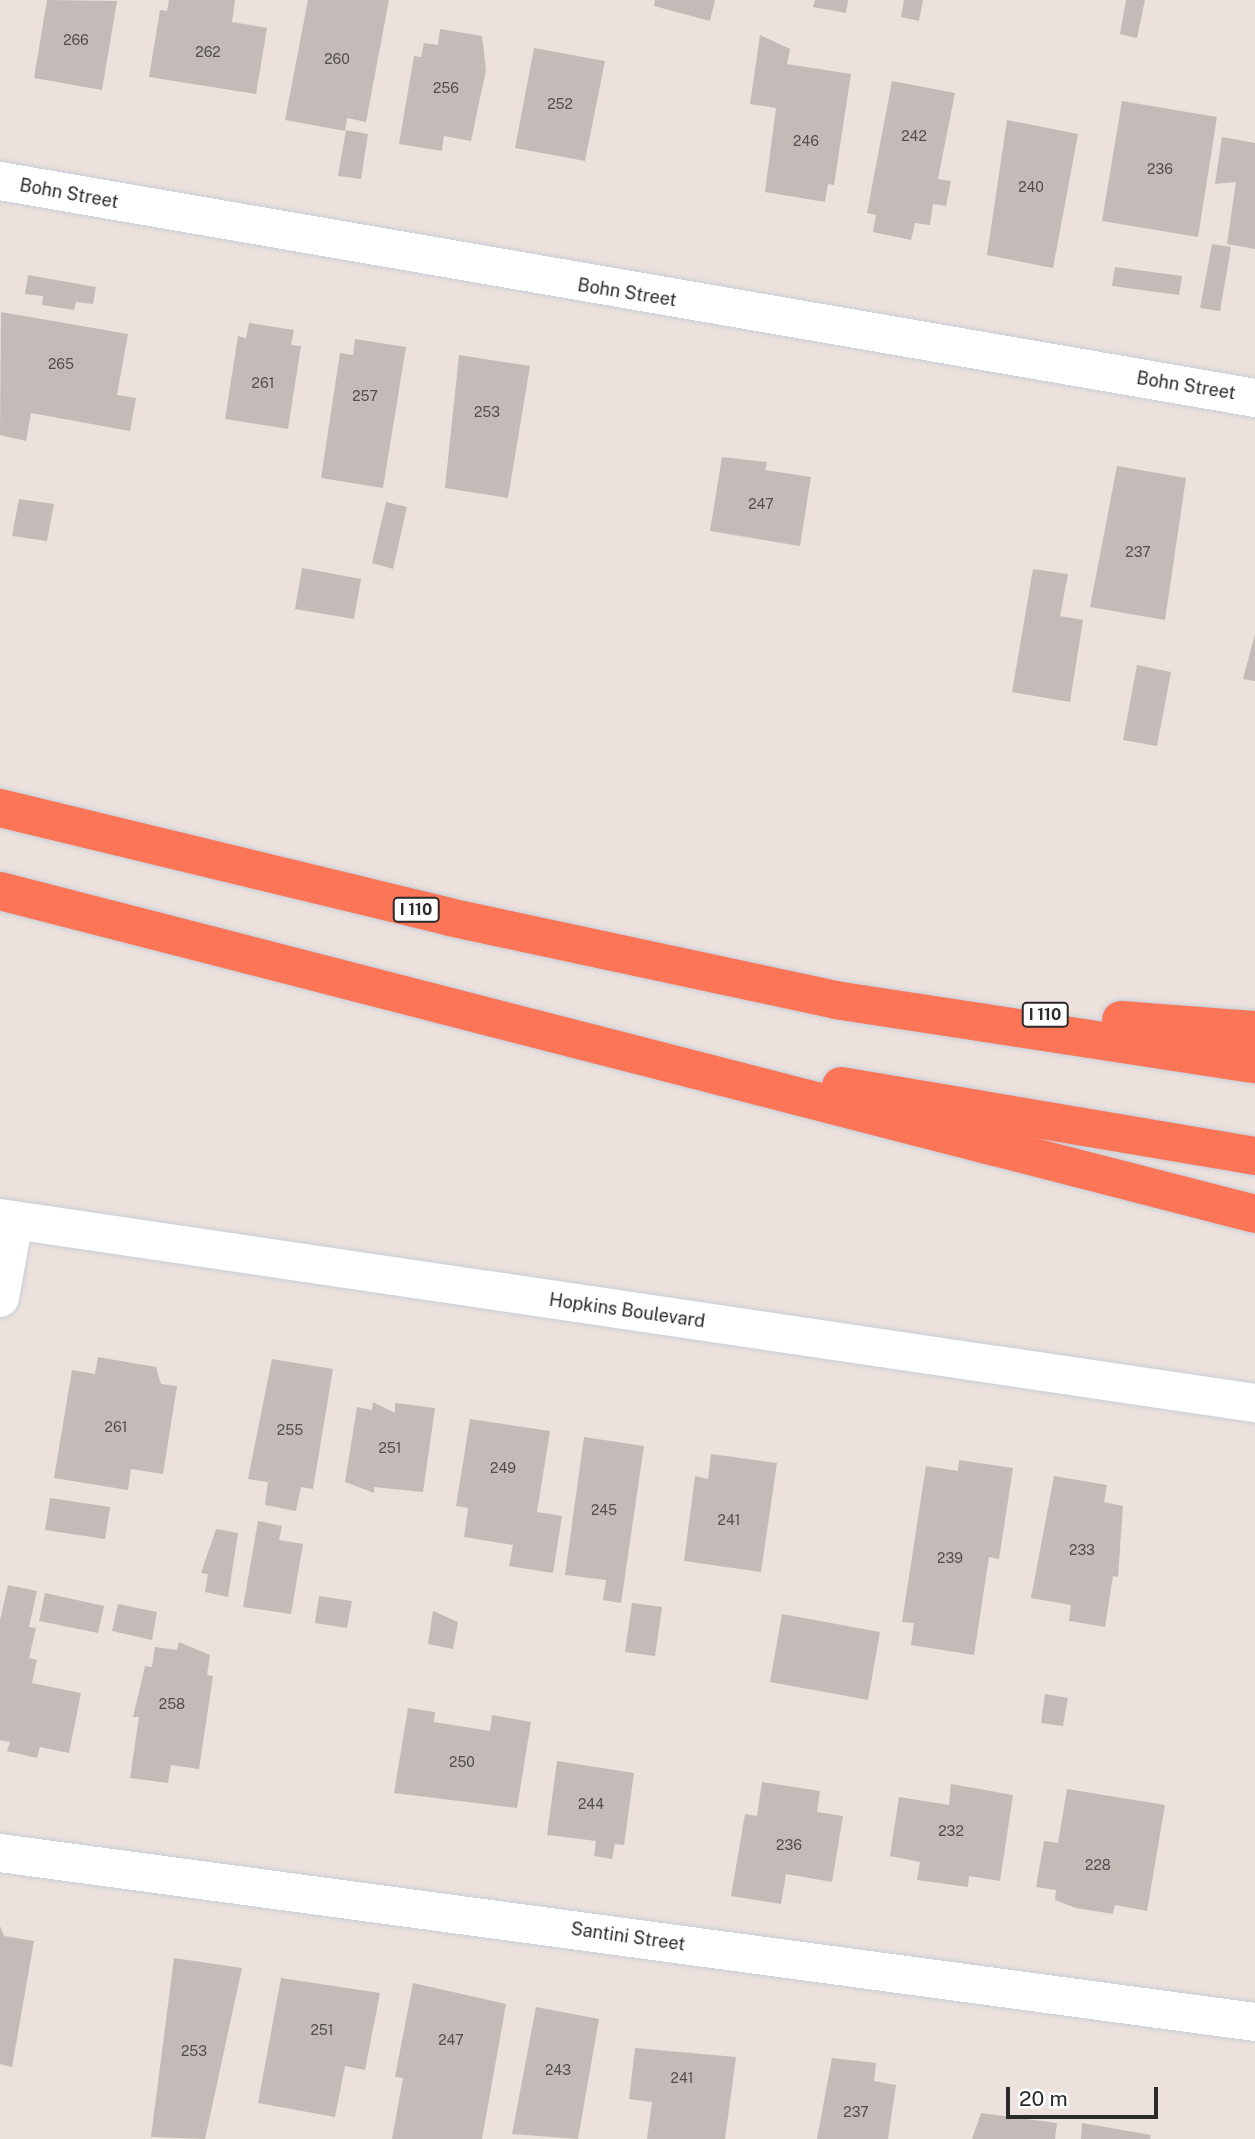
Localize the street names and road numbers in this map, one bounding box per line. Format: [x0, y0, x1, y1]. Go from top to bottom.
street label: Bohn Street [18, 175, 120, 213]
street label: Bohn Street [576, 275, 678, 311]
street label: Bohn Street [1135, 368, 1237, 404]
road number: I 110 [392, 898, 440, 922]
road number: I 110 [1020, 1002, 1070, 1028]
street label: Hopkins Boulevard [548, 1289, 706, 1333]
street label: Santini Street [569, 1918, 687, 1956]

